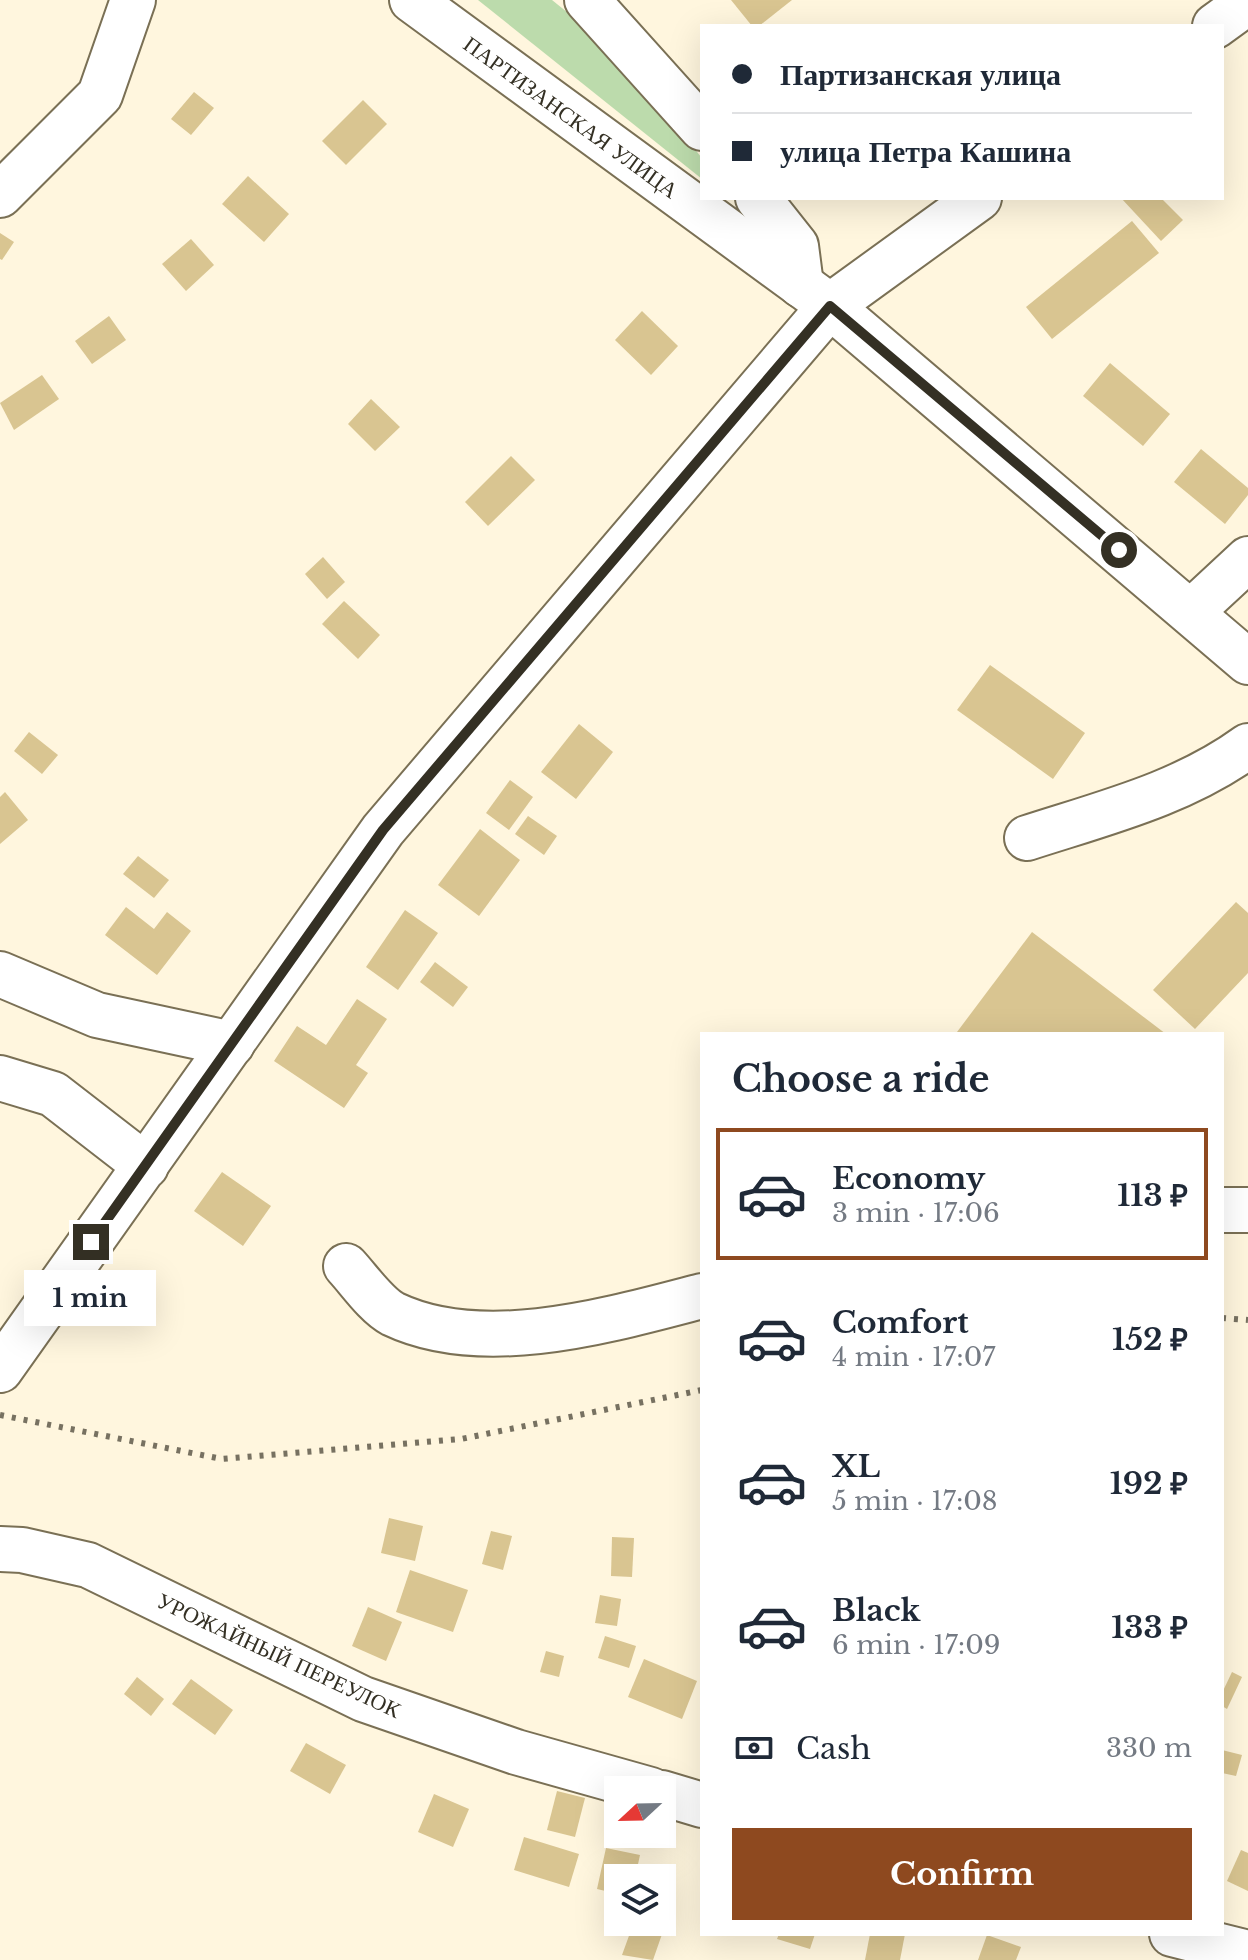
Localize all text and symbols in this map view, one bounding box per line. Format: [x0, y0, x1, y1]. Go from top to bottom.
street label: ПАРТИЗАНСКАЯ УЛИЦА [458, 31, 683, 204]
text: Партизанская улица [780, 56, 1061, 93]
text: улица Петра Кашина [780, 133, 1071, 170]
route start [1101, 532, 1137, 568]
text: Choose a ride [732, 1057, 989, 1102]
icon: car [736, 1158, 808, 1230]
text: Economy [832, 1160, 985, 1197]
text: 113 ₽ [1117, 1177, 1188, 1214]
text: 3 min · 17:06 [832, 1197, 1000, 1229]
route end [73, 1224, 109, 1260]
callout: 1 min [25, 1270, 157, 1326]
text: 1 min [52, 1282, 128, 1314]
icon: car [736, 1302, 808, 1374]
text: Comfort [832, 1304, 969, 1341]
text: 152 ₽ [1112, 1321, 1188, 1358]
text: 4 min · 17:07 [832, 1341, 995, 1373]
icon: car [736, 1446, 808, 1518]
text: XL [832, 1448, 880, 1485]
text: 192 ₽ [1110, 1465, 1188, 1502]
text: 5 min · 17:08 [832, 1485, 998, 1517]
street label: УРОЖАЙНЫЙ ПЕРЕУЛОК [153, 1587, 405, 1724]
icon: car [736, 1590, 808, 1662]
text: Black [832, 1592, 920, 1629]
text: 133 ₽ [1111, 1609, 1188, 1646]
text: 6 min · 17:09 [832, 1629, 1001, 1661]
icon: cash [732, 1726, 776, 1770]
text: Cash [796, 1730, 871, 1767]
text: 330 m [1106, 1732, 1192, 1764]
north arrow [604, 1776, 676, 1848]
map controls [604, 1776, 676, 1936]
button: Confirm [732, 1828, 1192, 1920]
button: layers [604, 1864, 676, 1936]

